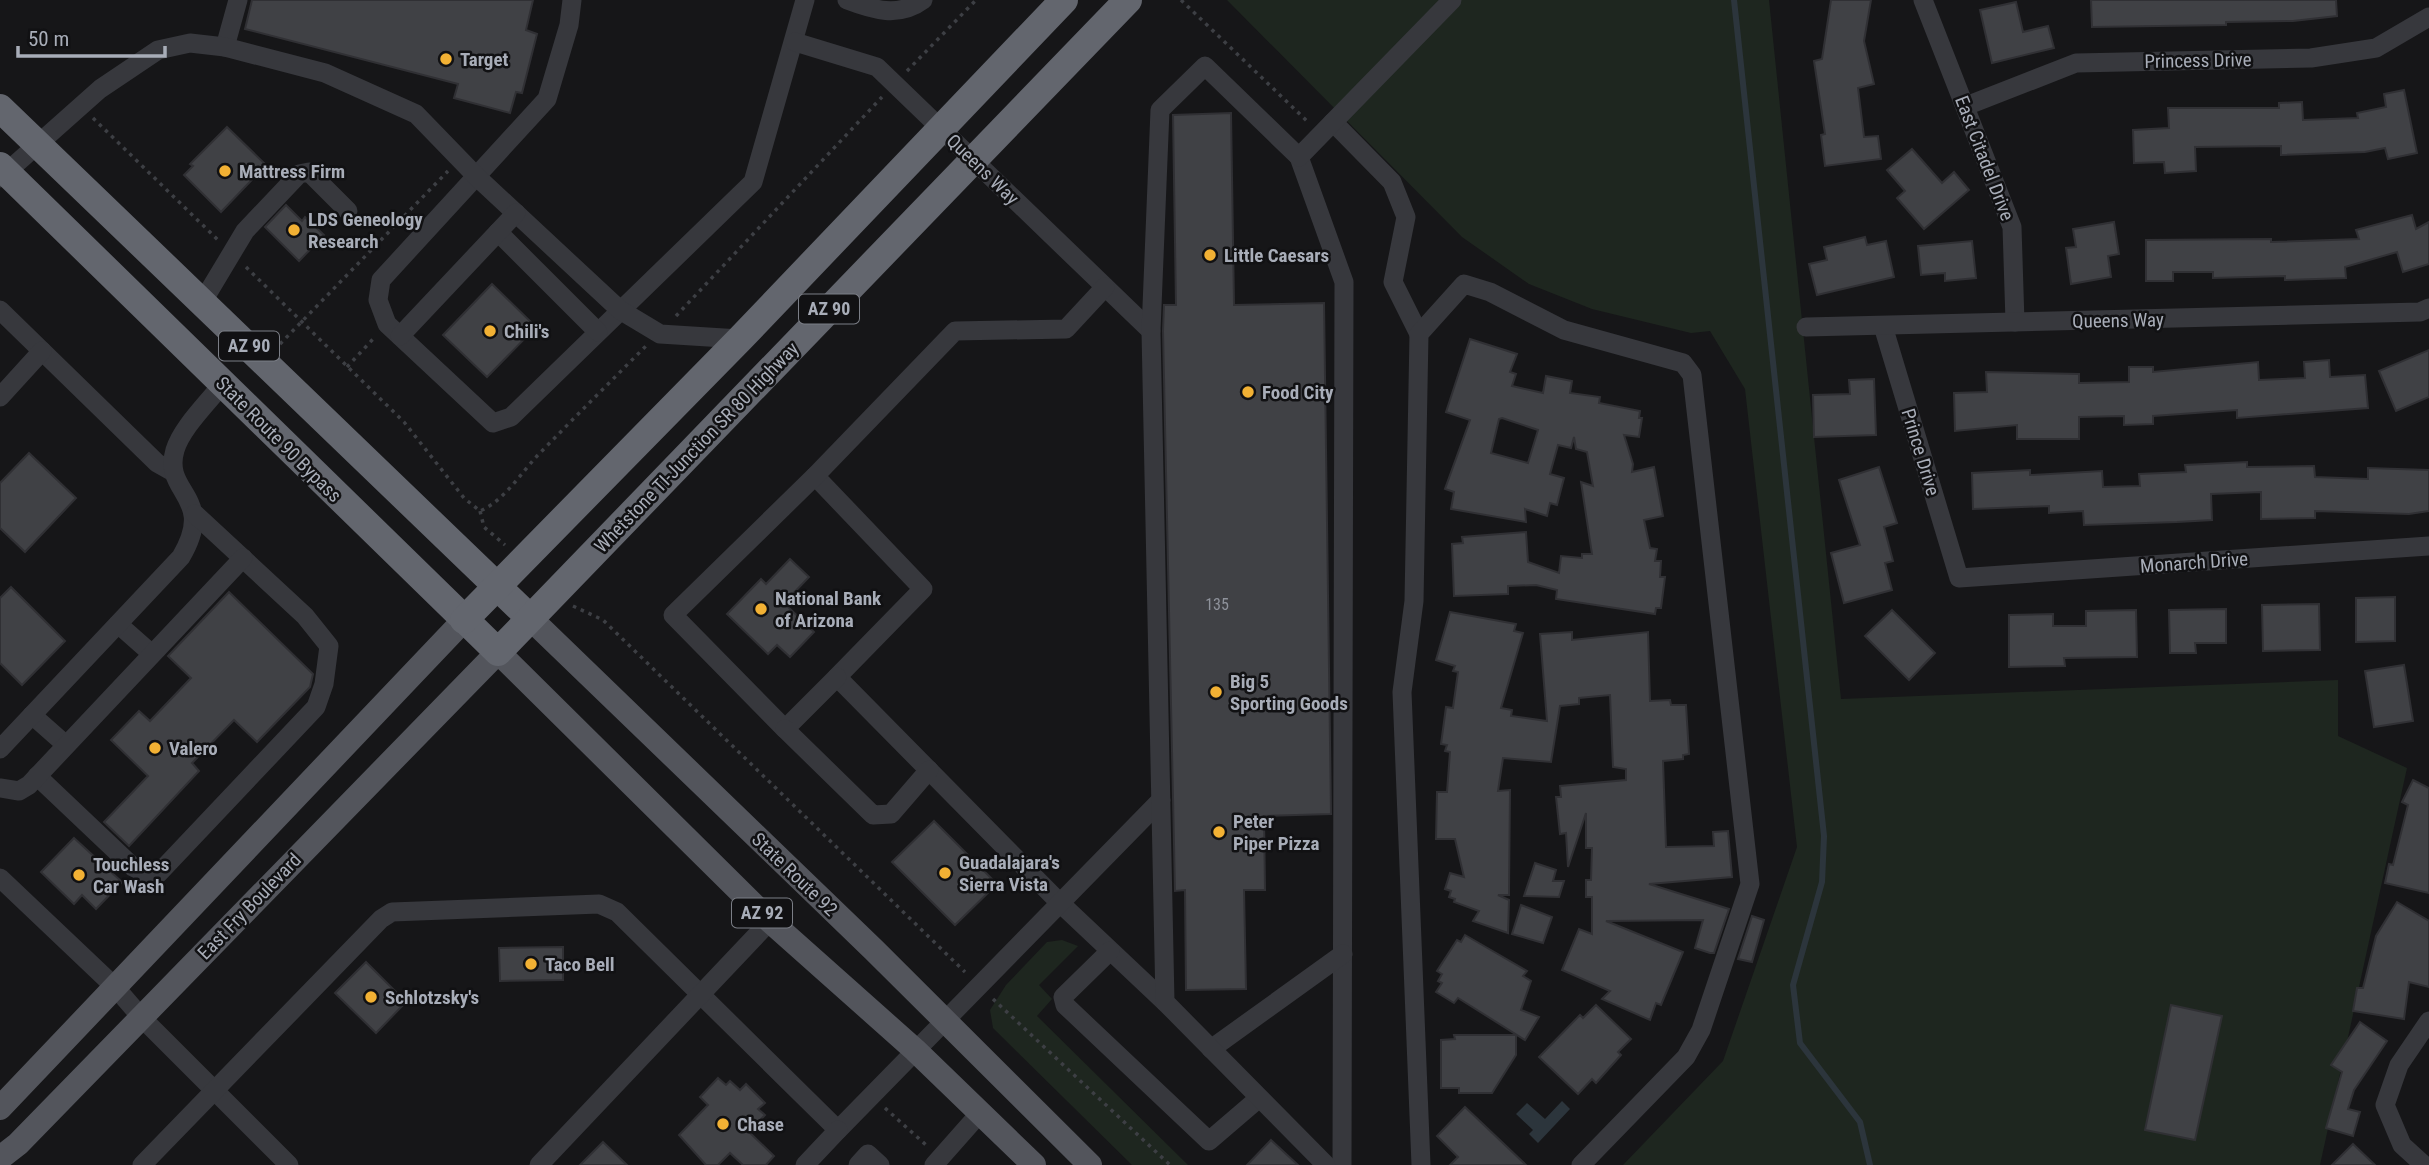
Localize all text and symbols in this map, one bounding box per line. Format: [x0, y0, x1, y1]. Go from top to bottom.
scale bar [18, 14, 164, 58]
text: 50 m [28, 27, 69, 51]
place label: Target [460, 48, 508, 71]
street label: Princess Drive [2144, 48, 2252, 73]
marker: Target [438, 51, 454, 67]
street label: East Citadel Drive [1950, 92, 2019, 224]
street label: Queens Way [942, 129, 1024, 210]
place label: Mattress Firm [239, 160, 345, 183]
marker: Mattress Firm [217, 163, 233, 179]
place label: LDS Geneology Research [308, 208, 423, 253]
marker: LDS Geneology Research [286, 222, 302, 238]
place label: Little Caesars [1224, 244, 1329, 267]
marker: Little Caesars [1202, 247, 1218, 263]
road number: AZ 90 [799, 295, 859, 324]
street label: Queens Way [2072, 308, 2164, 333]
place label: Chili's [504, 320, 549, 343]
marker: Chili's [482, 323, 498, 339]
road number: AZ 90 [219, 332, 279, 360]
street label: Whetstone TI-Junction SR 80 Highway [589, 337, 803, 557]
street label: State Route 90 Bypass [211, 372, 346, 507]
place label: Food City [1262, 381, 1334, 404]
marker: Food City [1240, 384, 1256, 400]
street label: Prince Drive [1896, 406, 1945, 499]
street label: Monarch Drive [2139, 547, 2249, 578]
place label: National Bank of Arizona [775, 587, 882, 632]
house number: 135 [1205, 595, 1229, 614]
marker: National Bank of Arizona [753, 601, 769, 617]
place label: Big 5 Sporting Goods [1230, 670, 1348, 715]
marker: Big 5 Sporting Goods [1208, 684, 1224, 700]
place label: Valero [169, 737, 218, 760]
marker: Valero [147, 740, 163, 756]
place label: Peter Piper Pizza [1233, 810, 1320, 855]
marker: Peter Piper Pizza [1211, 824, 1227, 840]
street label: State Route 92 [747, 828, 842, 921]
street label: East Fry Boulevard [193, 848, 306, 964]
place label: Guadalajara's Sierra Vista [959, 851, 1060, 896]
place label: Touchless Car Wash [93, 853, 169, 898]
marker: Guadalajara's Sierra Vista [937, 865, 953, 881]
marker: Touchless Car Wash [71, 867, 87, 883]
road number: AZ 92 [732, 898, 792, 928]
place label: Taco Bell [545, 953, 615, 976]
marker: Taco Bell [523, 956, 539, 972]
place label: Schlotzsky's [385, 986, 479, 1009]
marker: Schlotzsky's [363, 989, 379, 1005]
place label: Chase [737, 1113, 784, 1136]
marker: Chase [715, 1116, 731, 1132]

